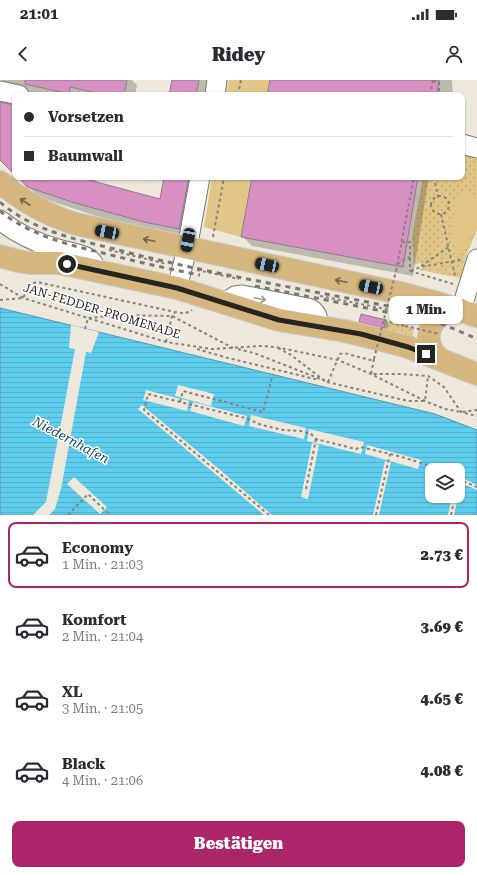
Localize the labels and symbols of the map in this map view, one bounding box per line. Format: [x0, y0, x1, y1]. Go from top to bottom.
one-way arrow [20, 198, 31, 206]
car [94, 224, 120, 240]
car [180, 227, 196, 253]
one-way arrow [142, 236, 155, 244]
route start [58, 255, 76, 273]
car [254, 257, 280, 273]
one-way arrow [335, 276, 348, 284]
car [358, 279, 384, 295]
street label: JAN-FEDDER-PROMENADE [22, 280, 182, 342]
one-way arrow [253, 295, 266, 303]
callout: 1 Min. [389, 296, 463, 324]
route end [417, 345, 435, 363]
water label: Niedernhafen [29, 413, 112, 466]

